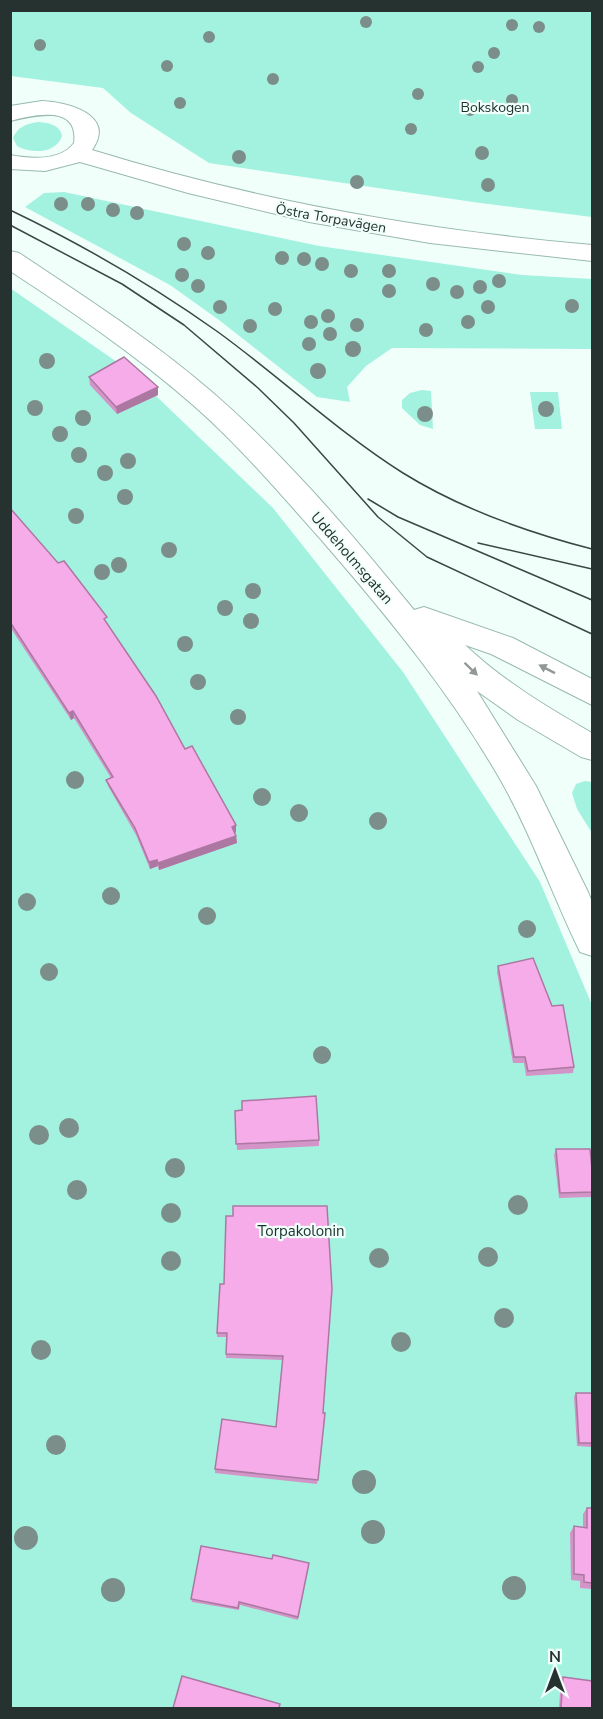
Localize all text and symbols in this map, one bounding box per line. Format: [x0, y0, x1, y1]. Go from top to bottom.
park label: Bokskogen [460, 98, 530, 117]
street label: Östra Torpavägen [274, 199, 388, 238]
street label: Uddeholmsgatan [306, 508, 398, 608]
one-way arrow [464, 662, 479, 676]
one-way arrow [539, 665, 556, 674]
park label: Torpakolonin [257, 1221, 345, 1241]
north arrow [525, 1641, 585, 1701]
text: N [549, 1646, 561, 1668]

